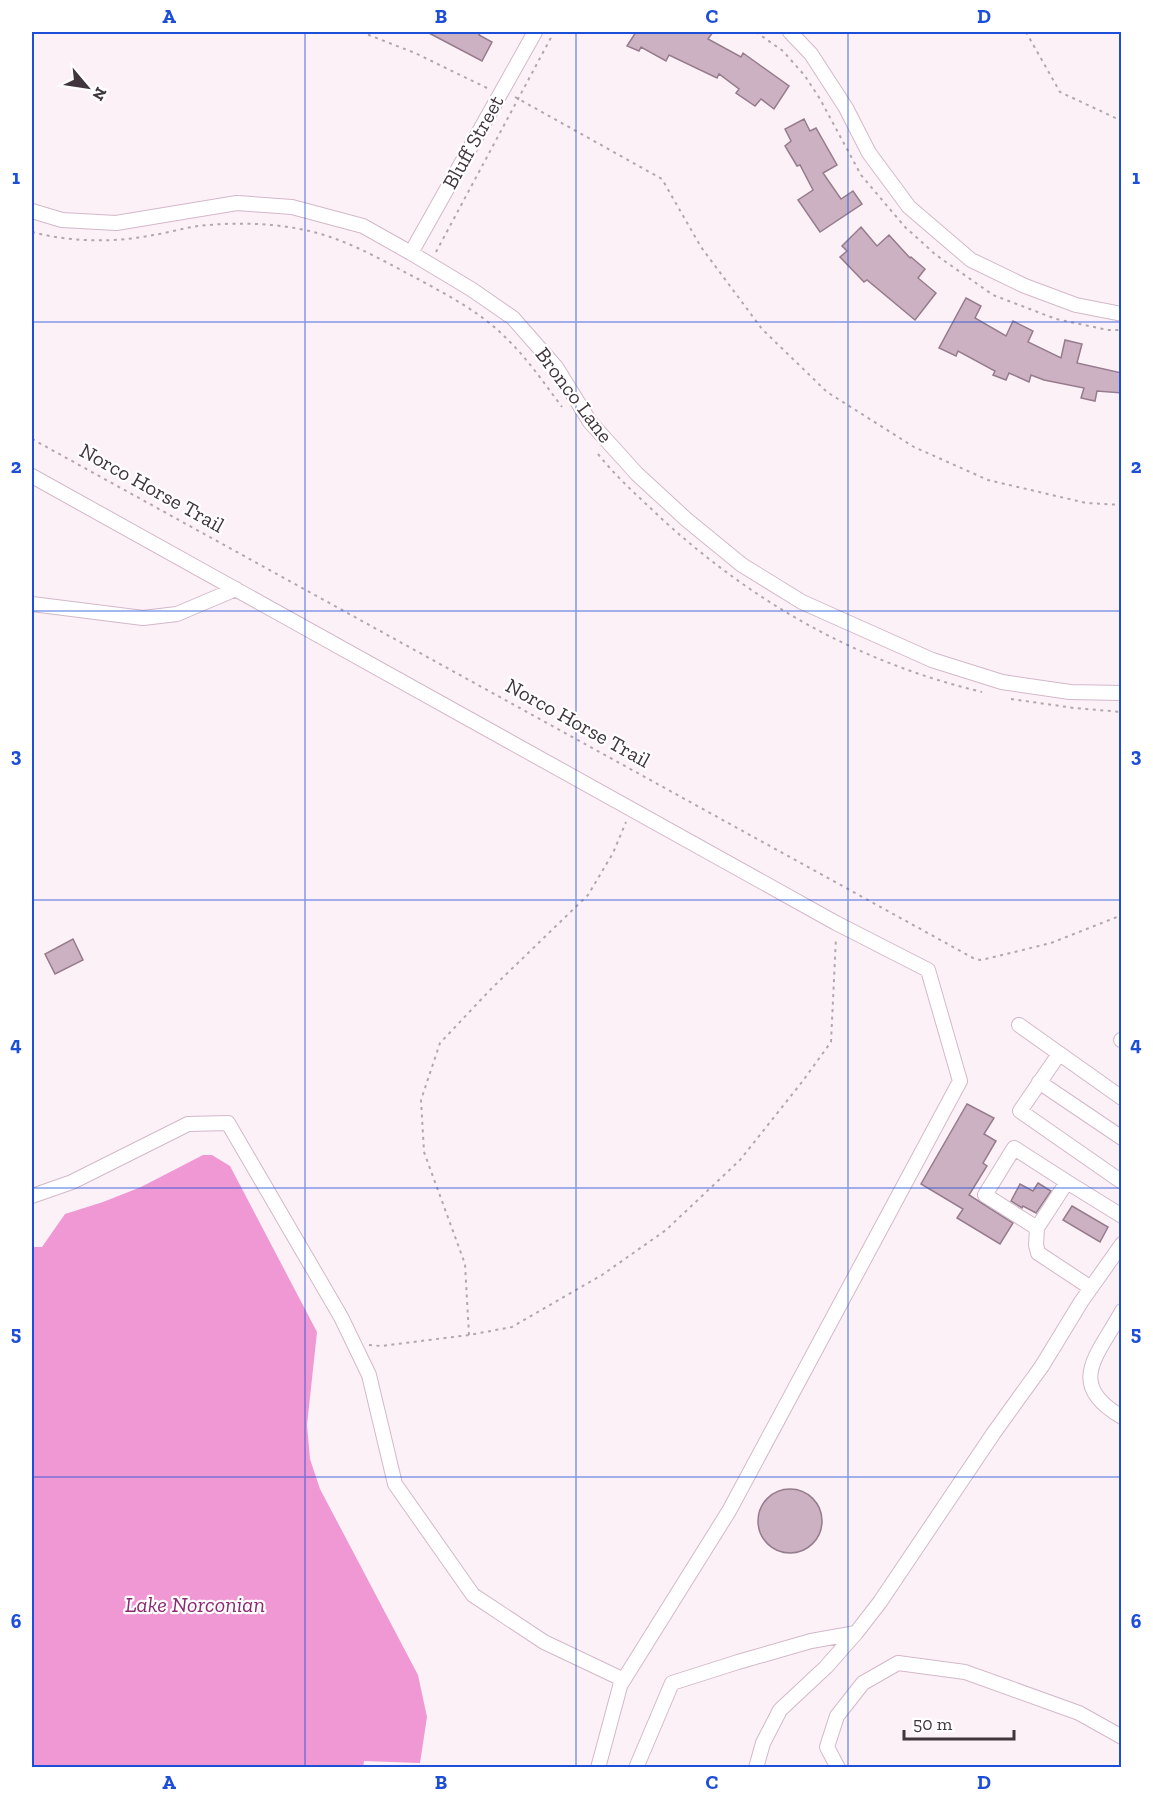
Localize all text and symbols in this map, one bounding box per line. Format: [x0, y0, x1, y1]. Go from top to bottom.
text: A [162, 4, 176, 28]
text: B [435, 4, 447, 28]
text: C [706, 4, 719, 28]
text: D [977, 4, 991, 28]
north arrow [57, 57, 117, 117]
text: N [88, 84, 111, 104]
street label: Bluff Street [437, 91, 509, 193]
text: 1 [12, 165, 20, 189]
text: 1 [1132, 165, 1140, 189]
street label: Bronco Lane [530, 342, 618, 447]
street label: Norco Horse Trail [76, 437, 229, 538]
text: 2 [11, 454, 22, 478]
text: 2 [1131, 454, 1142, 478]
street label: Norco Horse Trail [502, 672, 655, 773]
text: 3 [11, 743, 22, 767]
text: 3 [1131, 743, 1142, 767]
text: 4 [10, 1032, 22, 1056]
text: 4 [1130, 1032, 1142, 1056]
text: 5 [11, 1321, 21, 1345]
text: 5 [1131, 1321, 1141, 1345]
water label: Lake Norconian [125, 1591, 265, 1618]
text: 6 [11, 1609, 22, 1633]
text: 6 [1131, 1609, 1142, 1633]
scale bar [904, 1703, 1014, 1741]
text: 50 m [913, 1713, 953, 1735]
text: A [162, 1770, 176, 1794]
text: B [435, 1770, 447, 1794]
text: C [706, 1770, 719, 1794]
text: D [977, 1770, 991, 1794]

